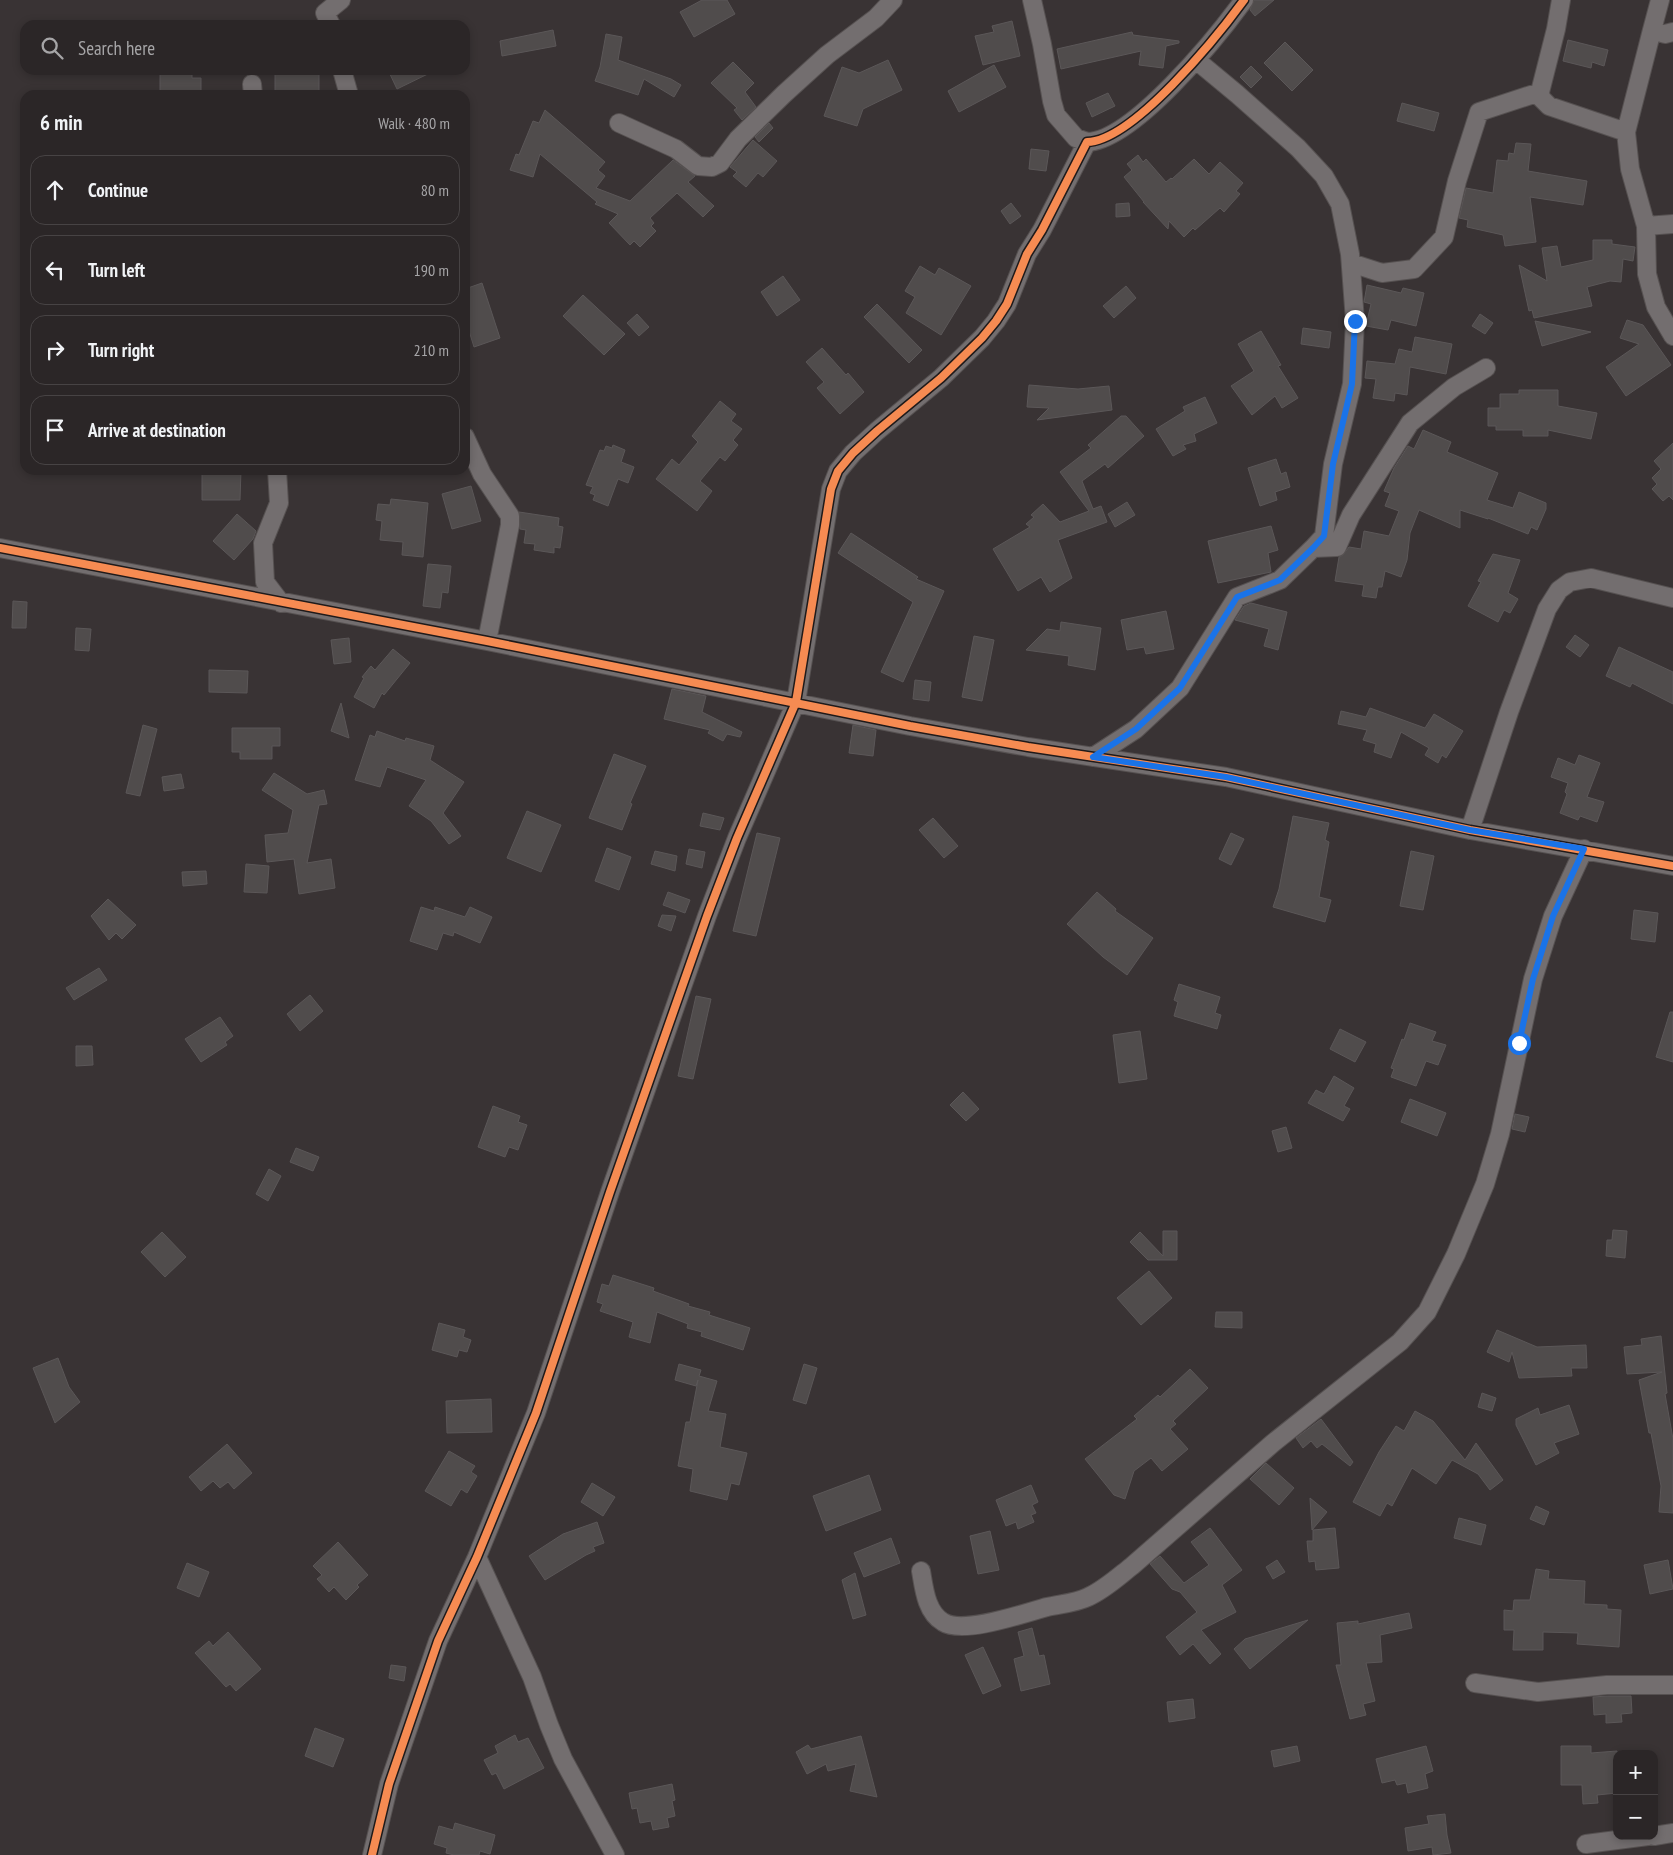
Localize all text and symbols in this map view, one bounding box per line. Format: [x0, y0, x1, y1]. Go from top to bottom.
search box [20, 20, 470, 75]
icon: search [38, 34, 66, 62]
text: Search here [78, 36, 155, 60]
text: 6 min [40, 109, 82, 136]
text: Walk · 480 m [378, 113, 450, 133]
icon: ahead [41, 176, 69, 204]
text: Continue [88, 178, 148, 202]
text: 80 m [421, 180, 449, 200]
icon: left [41, 256, 69, 284]
text: Turn left [88, 258, 145, 282]
text: 190 m [414, 260, 449, 280]
route end [1344, 310, 1367, 333]
icon: right [41, 336, 69, 364]
text: Turn right [88, 338, 154, 362]
text: 210 m [414, 340, 449, 360]
icon: arrive [41, 416, 69, 444]
text: Arrive at destination [88, 418, 226, 442]
route start [1508, 1032, 1531, 1055]
map controls [1613, 1750, 1658, 1840]
button: + [1613, 1750, 1658, 1795]
button: − [1613, 1795, 1658, 1840]

